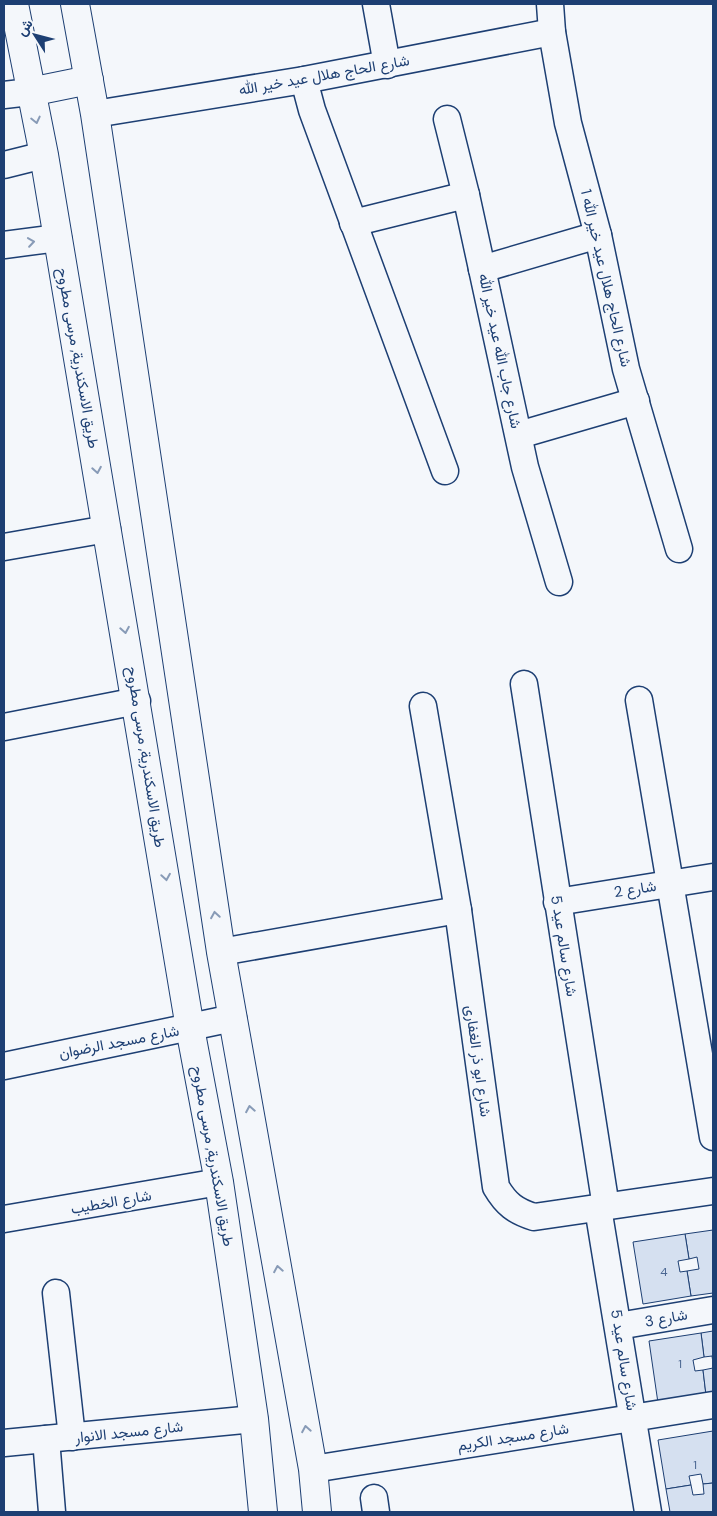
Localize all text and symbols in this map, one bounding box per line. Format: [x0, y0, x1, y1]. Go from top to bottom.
north arrow [10, 10, 60, 60]
text: ش [12, 15, 37, 39]
street label: شارع الحاج هلال عيد خير الله [237, 50, 411, 101]
one-way arrow [30, 116, 41, 125]
street label: شارع الحاج هلال عيد خير الله 1 [575, 187, 636, 369]
one-way arrow [26, 237, 35, 247]
street label: طريق الاسكندرية, مرسى مطروح [51, 266, 104, 450]
street label: شارع جاب الله عيد خير الله [473, 272, 526, 431]
one-way arrow [92, 466, 102, 474]
one-way arrow [119, 626, 129, 635]
street label: طريق الاسكندرية, مرسى مطروح [121, 665, 170, 849]
one-way arrow [160, 872, 170, 881]
street label: شارع 2 [612, 876, 658, 903]
street label: شارع سالم عيد 5 [545, 894, 582, 998]
one-way arrow [211, 910, 221, 919]
street label: شارع ابو ذر الغفارى [459, 1004, 496, 1118]
street label: شارع مسجد الرضوان [57, 1020, 181, 1064]
street label: طريق الاسكندرية, مرسى مطروح [186, 1064, 239, 1248]
one-way arrow [245, 1105, 256, 1114]
street label: شارع الخطيب [69, 1185, 153, 1220]
house number: 4 [660, 1264, 668, 1280]
one-way arrow [274, 1265, 284, 1274]
street label: شارع 3 [643, 1304, 689, 1333]
street label: شارع سالم عيد 5 [605, 1308, 642, 1412]
house number: 1 [678, 1356, 682, 1372]
street label: شارع مسجد الانوار [73, 1416, 184, 1449]
street label: شارع مسجد الكريم [456, 1418, 570, 1457]
one-way arrow [302, 1425, 312, 1434]
house number: 1 [693, 1457, 697, 1473]

